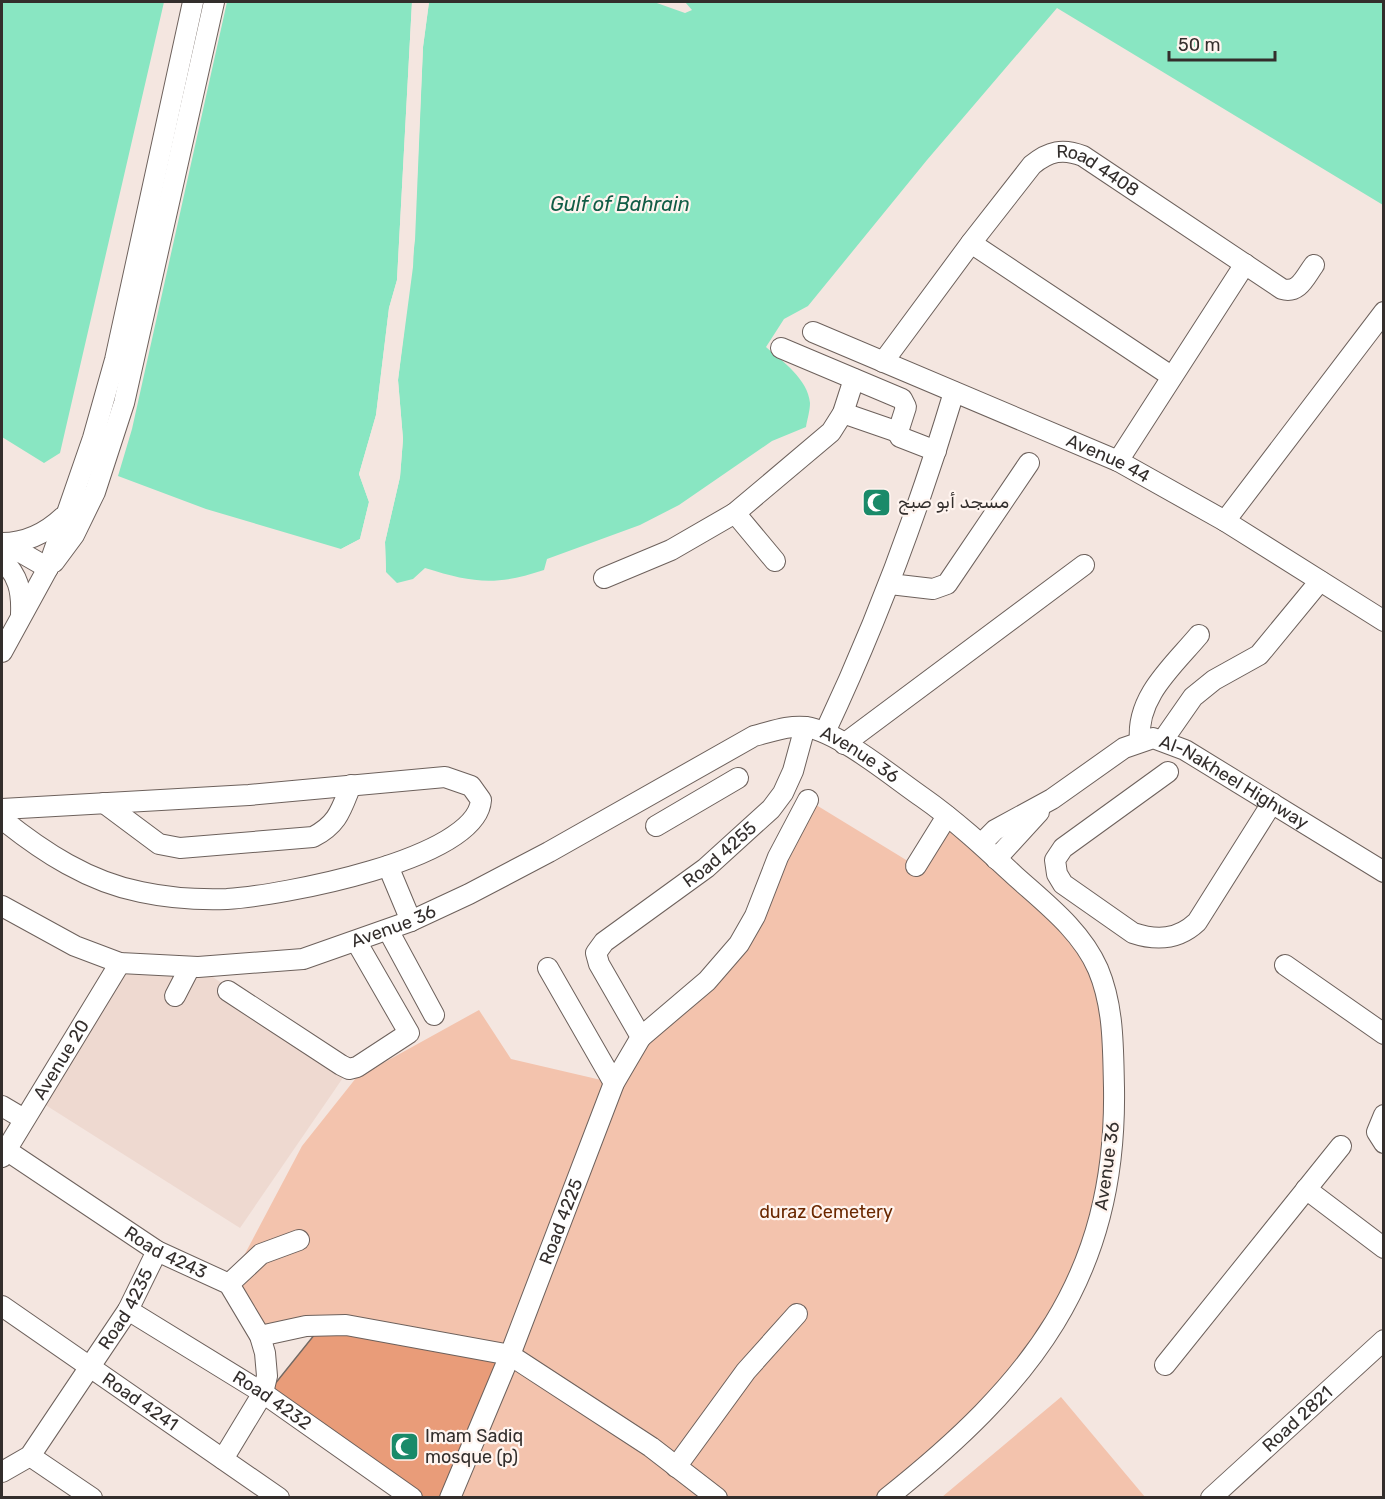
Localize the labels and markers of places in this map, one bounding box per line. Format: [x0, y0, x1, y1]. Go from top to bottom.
mosque icon: مسجد أبو صبح [861, 486, 893, 518]
place label: مسجد أبو صبح [898, 491, 1009, 515]
place label: Imam Sadiq mosque (p) [425, 1425, 523, 1468]
mosque icon: Imam Sadiq mosque (p) [388, 1430, 420, 1462]

